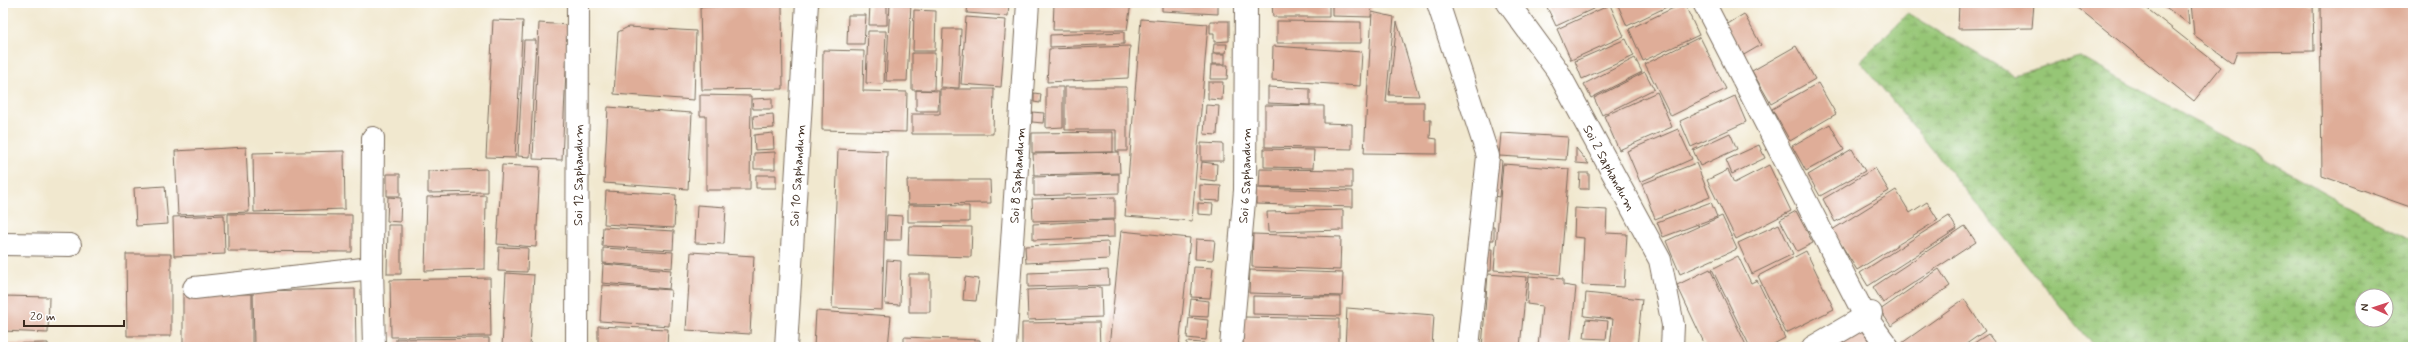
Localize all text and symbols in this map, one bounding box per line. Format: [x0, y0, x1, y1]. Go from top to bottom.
street label: Soi 2 Saphandum [1578, 122, 1639, 214]
street label: Soi 12 Saphandum [570, 124, 588, 226]
street label: Soi 10 Saphandum [786, 124, 810, 227]
street label: Soi 8 Saphandum [1006, 127, 1030, 224]
street label: Soi 6 Saphandum [1235, 128, 1255, 224]
north arrow [2354, 288, 2394, 328]
scale bar [24, 302, 124, 328]
text: N [2358, 304, 2372, 312]
text: 20 m [30, 309, 56, 325]

